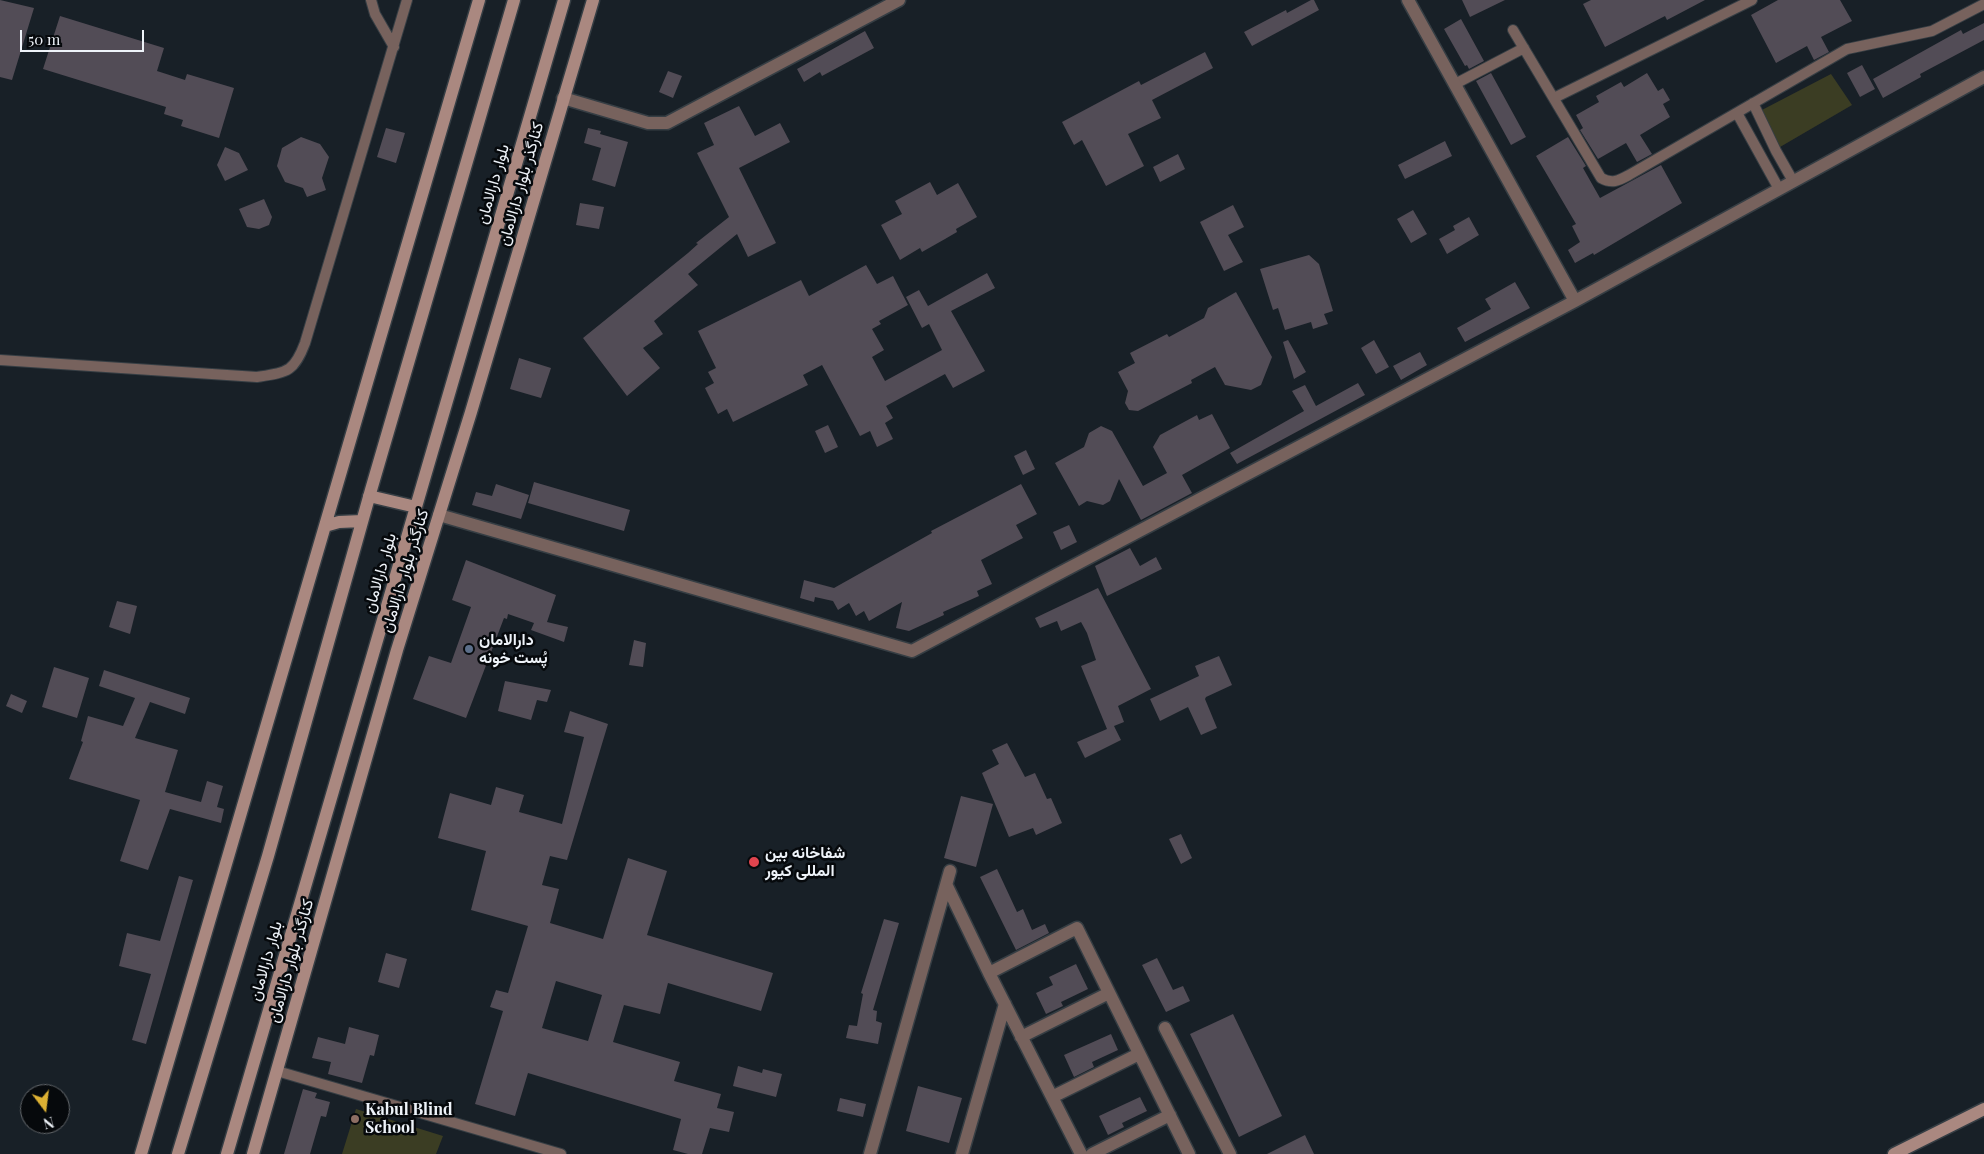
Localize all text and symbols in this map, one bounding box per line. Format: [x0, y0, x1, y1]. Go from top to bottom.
scale bar [22, 20, 146, 52]
text: 50 m [28, 29, 60, 49]
street label: کنارگذر بلوار دارالامان [494, 120, 548, 248]
street label: بلوار دارالامان [472, 142, 514, 226]
street label: کنارگذر بلوار دارالامان [377, 507, 433, 635]
street label: بلوار دارالامان [359, 531, 401, 615]
place label: دارالامان پُست خونه [479, 630, 548, 668]
marker: دارالامان پُست خونه [463, 643, 475, 655]
place label: شفاخانه بین المللی کیور [765, 843, 845, 881]
marker: شفاخانه بین المللی کیور [747, 855, 761, 869]
street label: کنارگذر بلوار دارالامان [264, 897, 318, 1025]
street label: بلوار دارالامان [245, 919, 287, 1003]
north arrow [20, 1084, 70, 1134]
place label: Kabul Blind School [365, 1100, 453, 1138]
text: N [41, 1113, 56, 1133]
marker: Kabul Blind School [349, 1113, 361, 1125]

